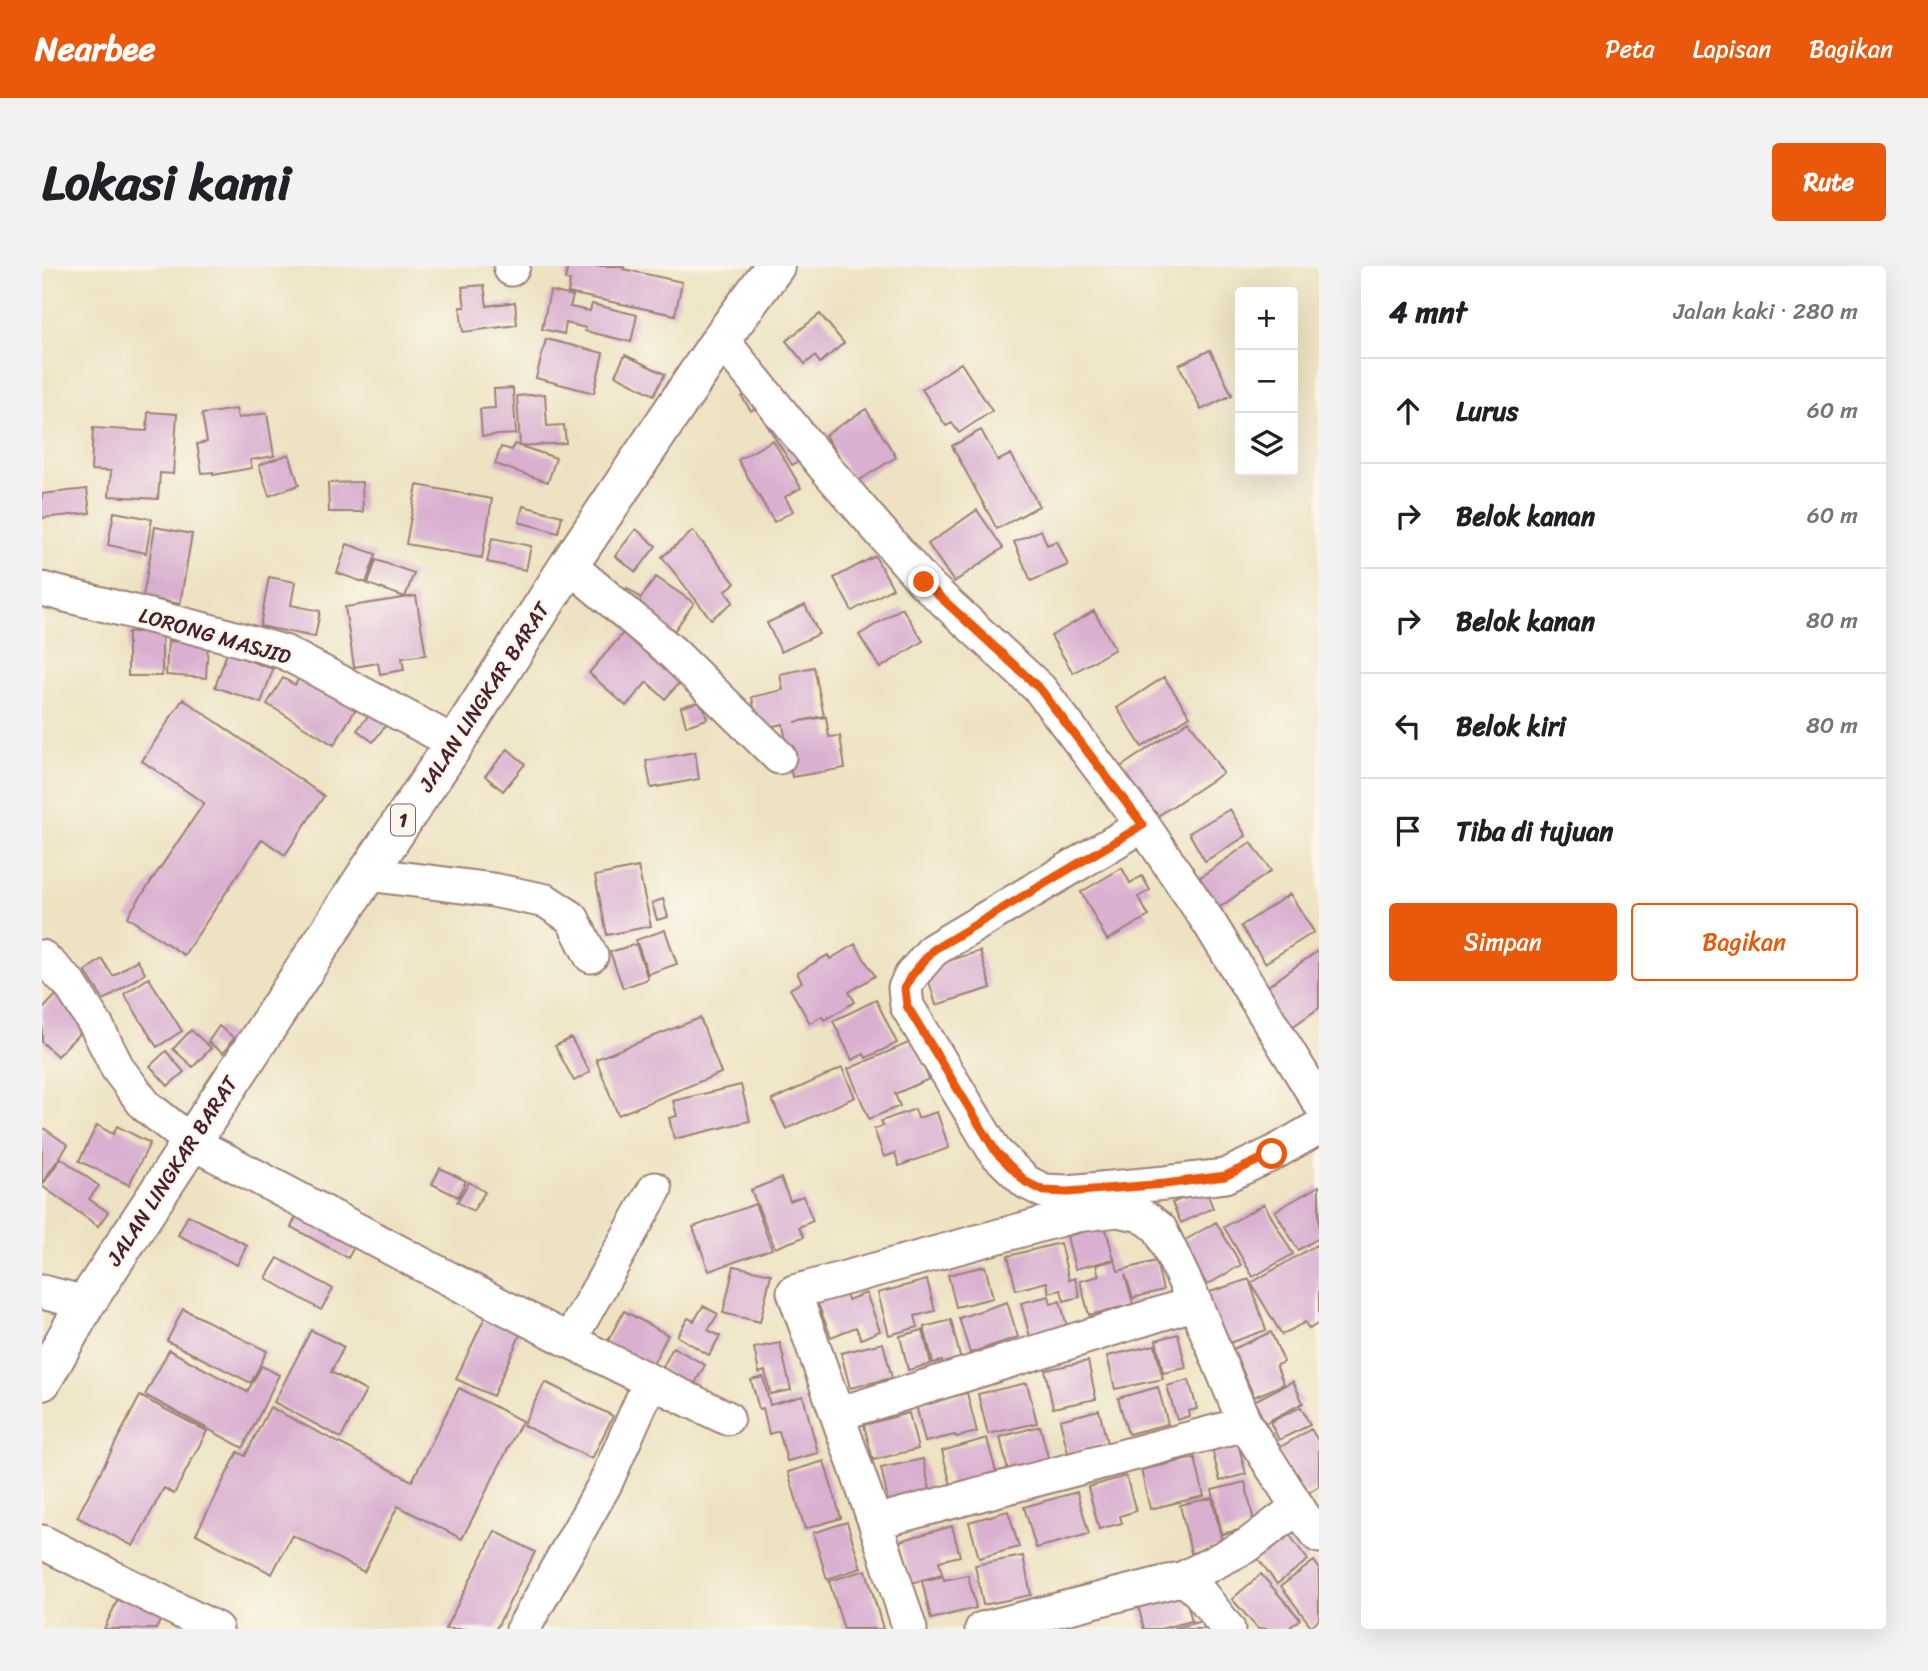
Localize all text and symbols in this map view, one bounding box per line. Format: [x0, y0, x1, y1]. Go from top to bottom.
text: Nearbee [35, 20, 155, 78]
text: Peta [1605, 28, 1655, 70]
text: Lapisan [1693, 28, 1771, 70]
text: Bagikan [1809, 28, 1893, 70]
text: Lokasi kami [42, 139, 291, 226]
button: Rute [1772, 143, 1886, 221]
text: 4 mnt [1389, 285, 1467, 339]
map controls [1235, 287, 1298, 476]
button: + [1235, 287, 1298, 350]
text: Jalan kaki · 280 m [1673, 291, 1858, 332]
button: − [1235, 350, 1298, 413]
text: Lurus [1456, 388, 1519, 434]
text: 60 m [1807, 390, 1858, 431]
icon: ahead [1389, 392, 1427, 430]
button: layers [1235, 413, 1298, 476]
text: Belok kanan [1456, 493, 1595, 539]
text: 60 m [1807, 495, 1858, 536]
icon: right [1389, 497, 1427, 535]
route end [908, 566, 939, 597]
street label: JALAN LINGKAR BARAT [407, 593, 561, 801]
street label: LORONG MASJID [135, 596, 296, 676]
text: Belok kanan [1456, 598, 1595, 644]
text: 80 m [1806, 600, 1858, 641]
icon: right [1389, 602, 1427, 640]
text: Belok kiri [1456, 703, 1566, 749]
text: 80 m [1806, 705, 1858, 746]
icon: left [1389, 707, 1427, 745]
road number: 1 [391, 804, 415, 835]
text: Tiba di tujuan [1456, 808, 1613, 854]
icon: arrive [1389, 812, 1427, 850]
button: Simpan [1389, 903, 1617, 981]
button: Bagikan [1631, 903, 1858, 981]
street label: JALAN LINGKAR BARAT [95, 1067, 249, 1275]
route start [1256, 1138, 1287, 1169]

